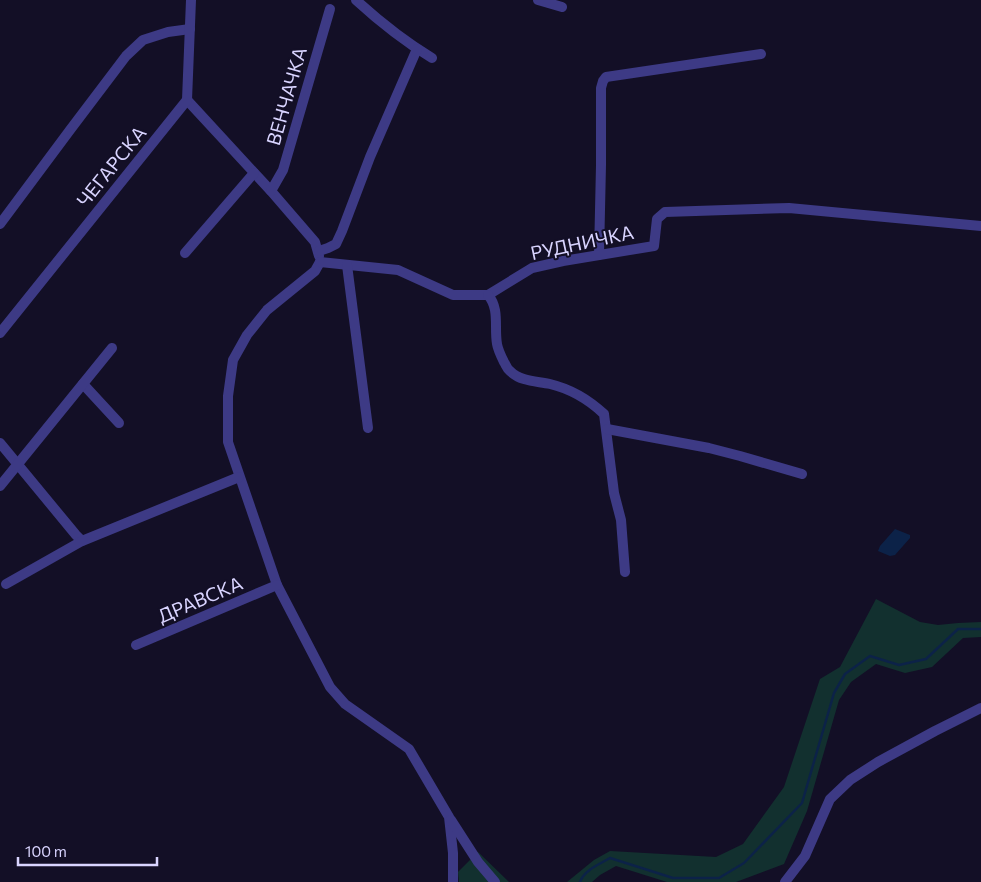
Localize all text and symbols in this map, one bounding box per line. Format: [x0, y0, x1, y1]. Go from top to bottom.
street label: ВЕНЧАЧКА [261, 44, 311, 148]
street label: ЧЕГАРСКА [72, 121, 150, 211]
street label: РУДНИЧКА [528, 220, 636, 264]
street label: ДРАВСКА [154, 571, 246, 627]
scale bar [18, 834, 156, 866]
text: 100 m [25, 842, 67, 860]

